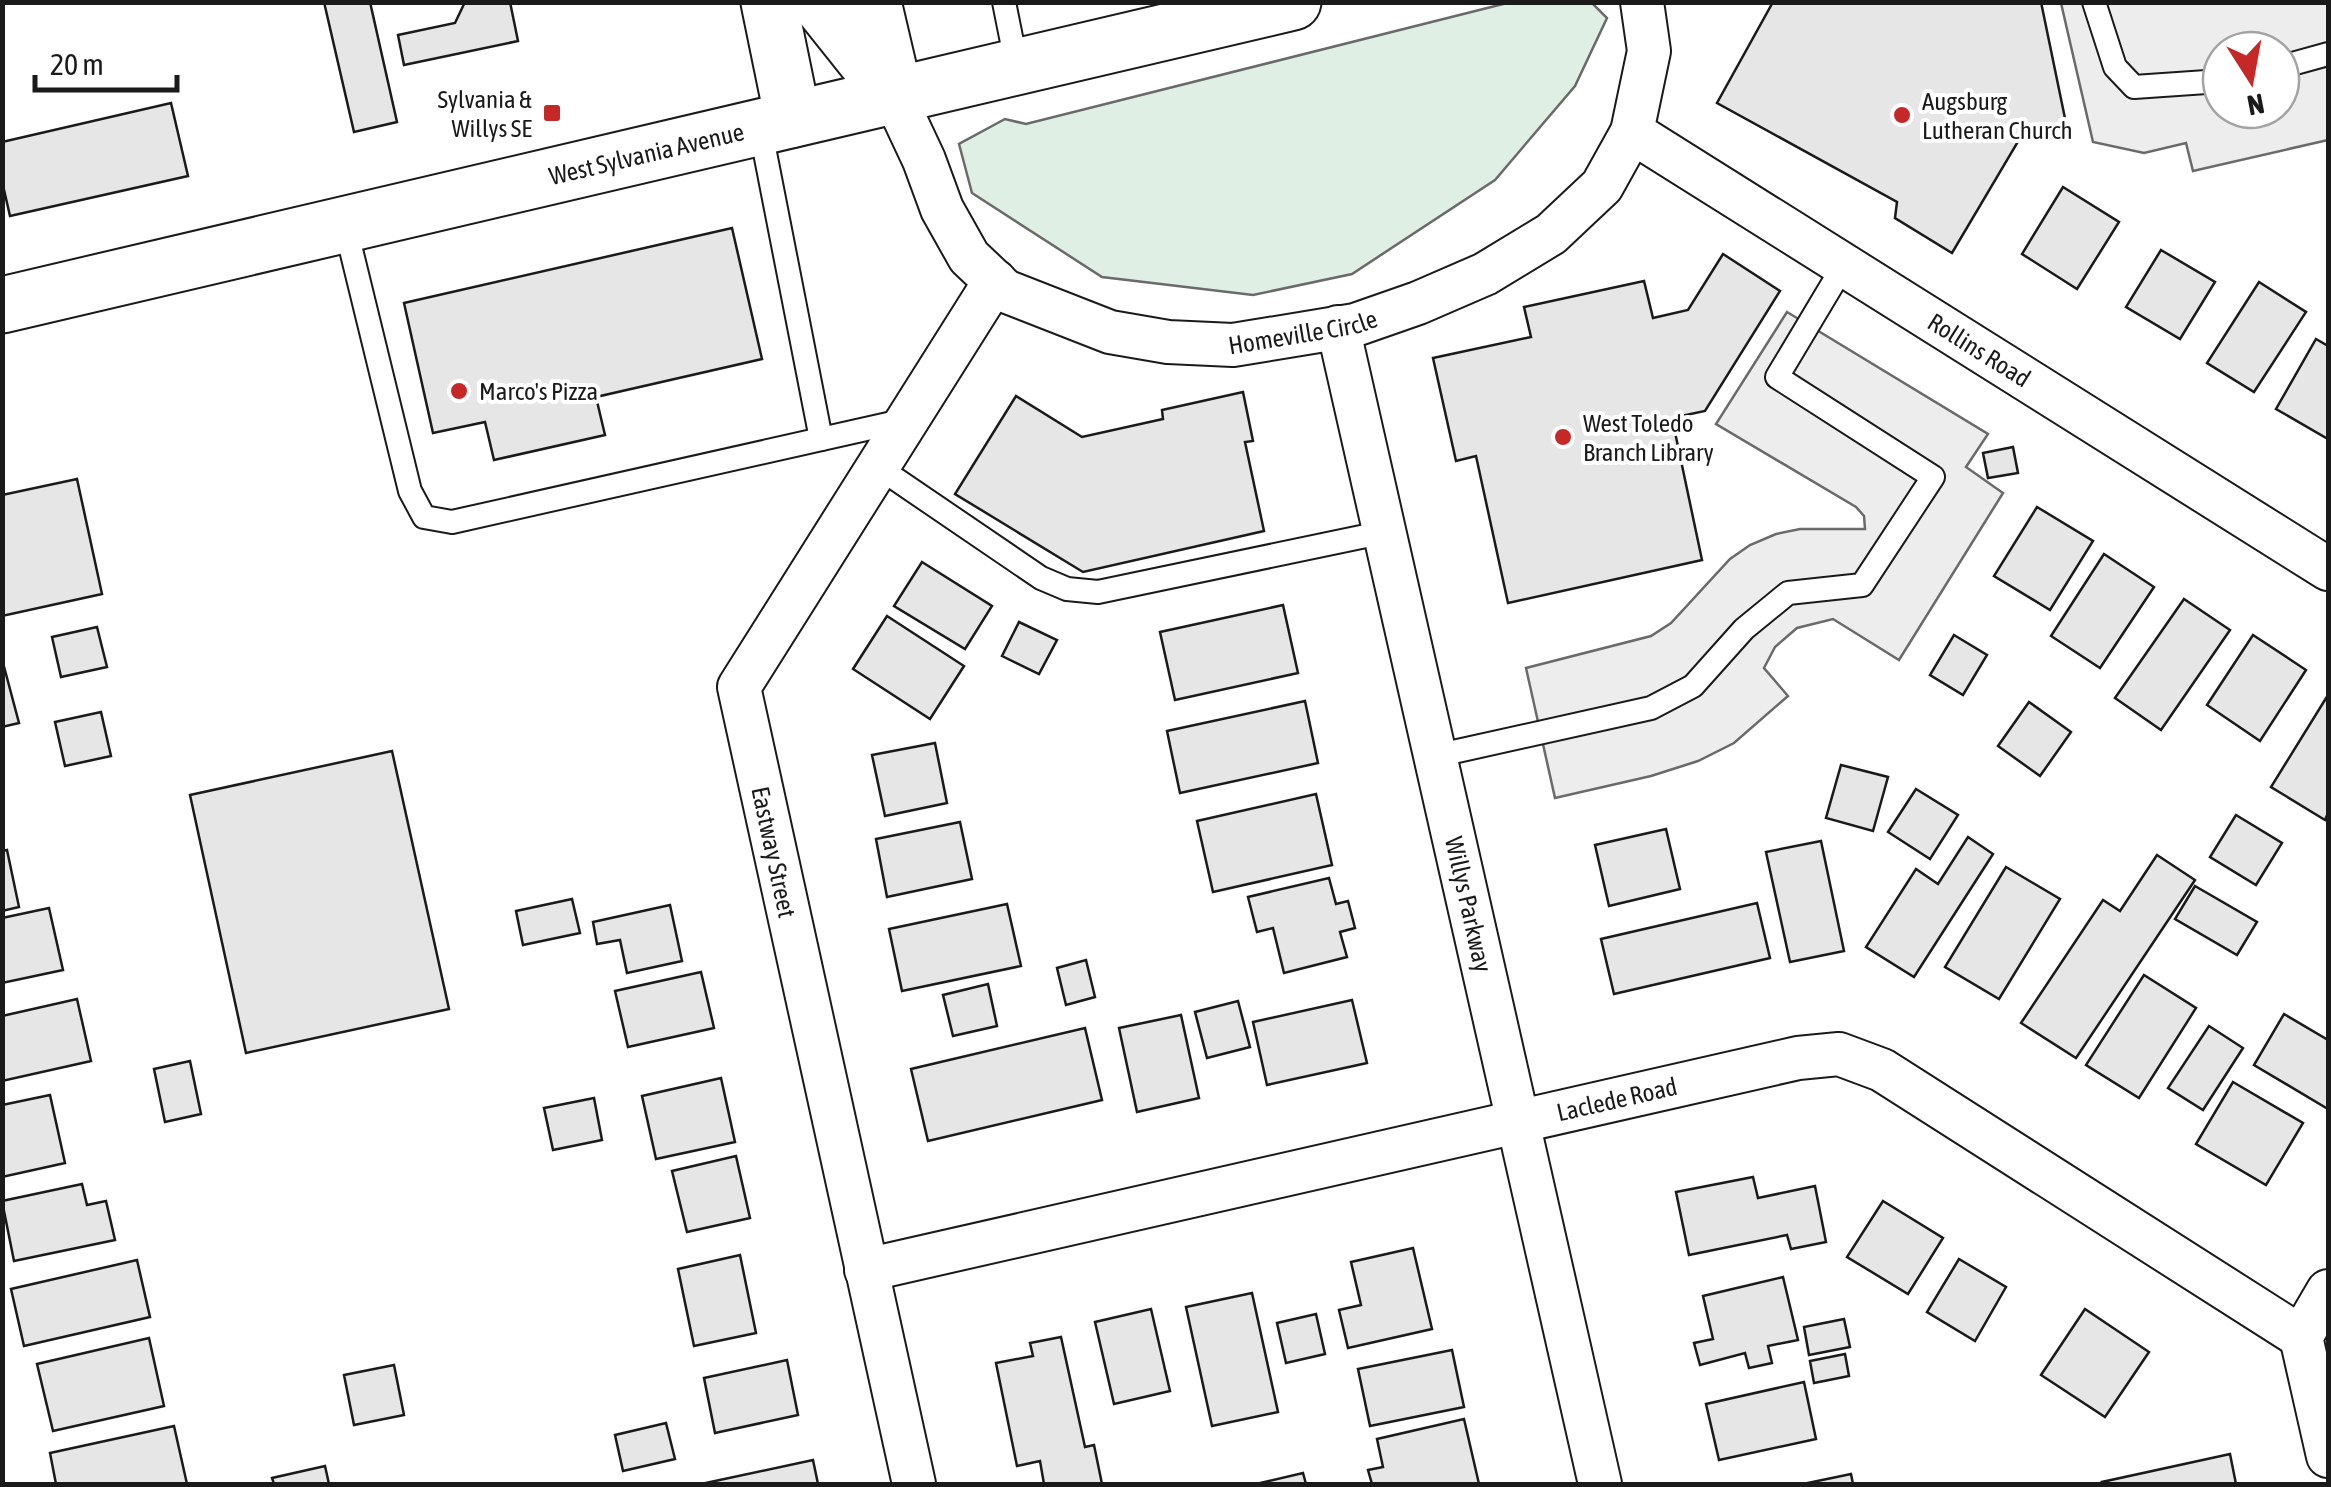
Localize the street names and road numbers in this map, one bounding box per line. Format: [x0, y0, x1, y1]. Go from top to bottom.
street label: West Sylvania Avenue [546, 117, 747, 190]
street label: Homeville Circle [1226, 304, 1381, 360]
street label: Rollins Road [1923, 307, 2036, 393]
street label: Eastway Street [746, 784, 802, 920]
street label: Willys Parkway [1440, 834, 1498, 975]
street label: Laclede Road [1554, 1072, 1680, 1126]

